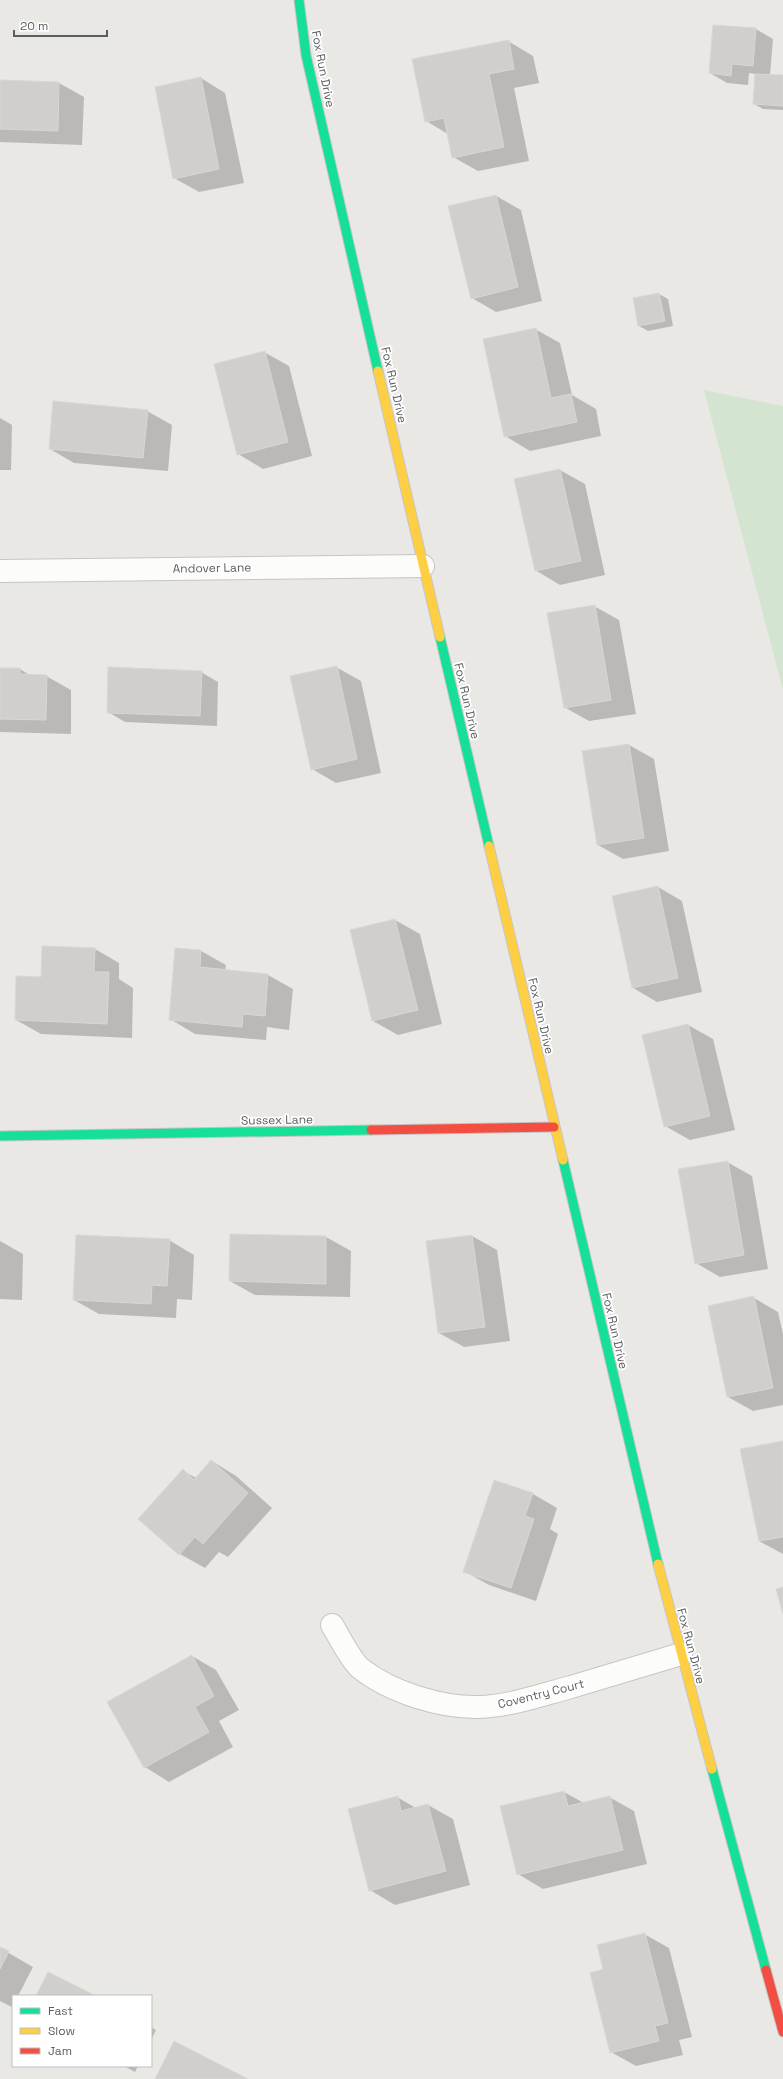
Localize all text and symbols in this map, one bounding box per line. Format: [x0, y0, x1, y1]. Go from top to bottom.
scale bar [14, 12, 107, 38]
text: 20 m [20, 18, 48, 34]
street label: Fox Run Drive [308, 29, 338, 109]
street label: Fox Run Drive [377, 345, 411, 425]
street label: Andover Lane [173, 559, 251, 577]
street label: Fox Run Drive [450, 661, 484, 741]
street label: Fox Run Drive [524, 976, 558, 1056]
street label: Sussex Lane [241, 1111, 313, 1129]
street label: Fox Run Drive [598, 1291, 632, 1371]
street label: Fox Run Drive [673, 1606, 709, 1686]
street label: Coventry Court [496, 1676, 586, 1712]
legend [12, 1995, 152, 2067]
text: Fast [48, 2003, 73, 2019]
text: Slow [48, 2023, 75, 2039]
text: Jam [48, 2043, 72, 2059]

